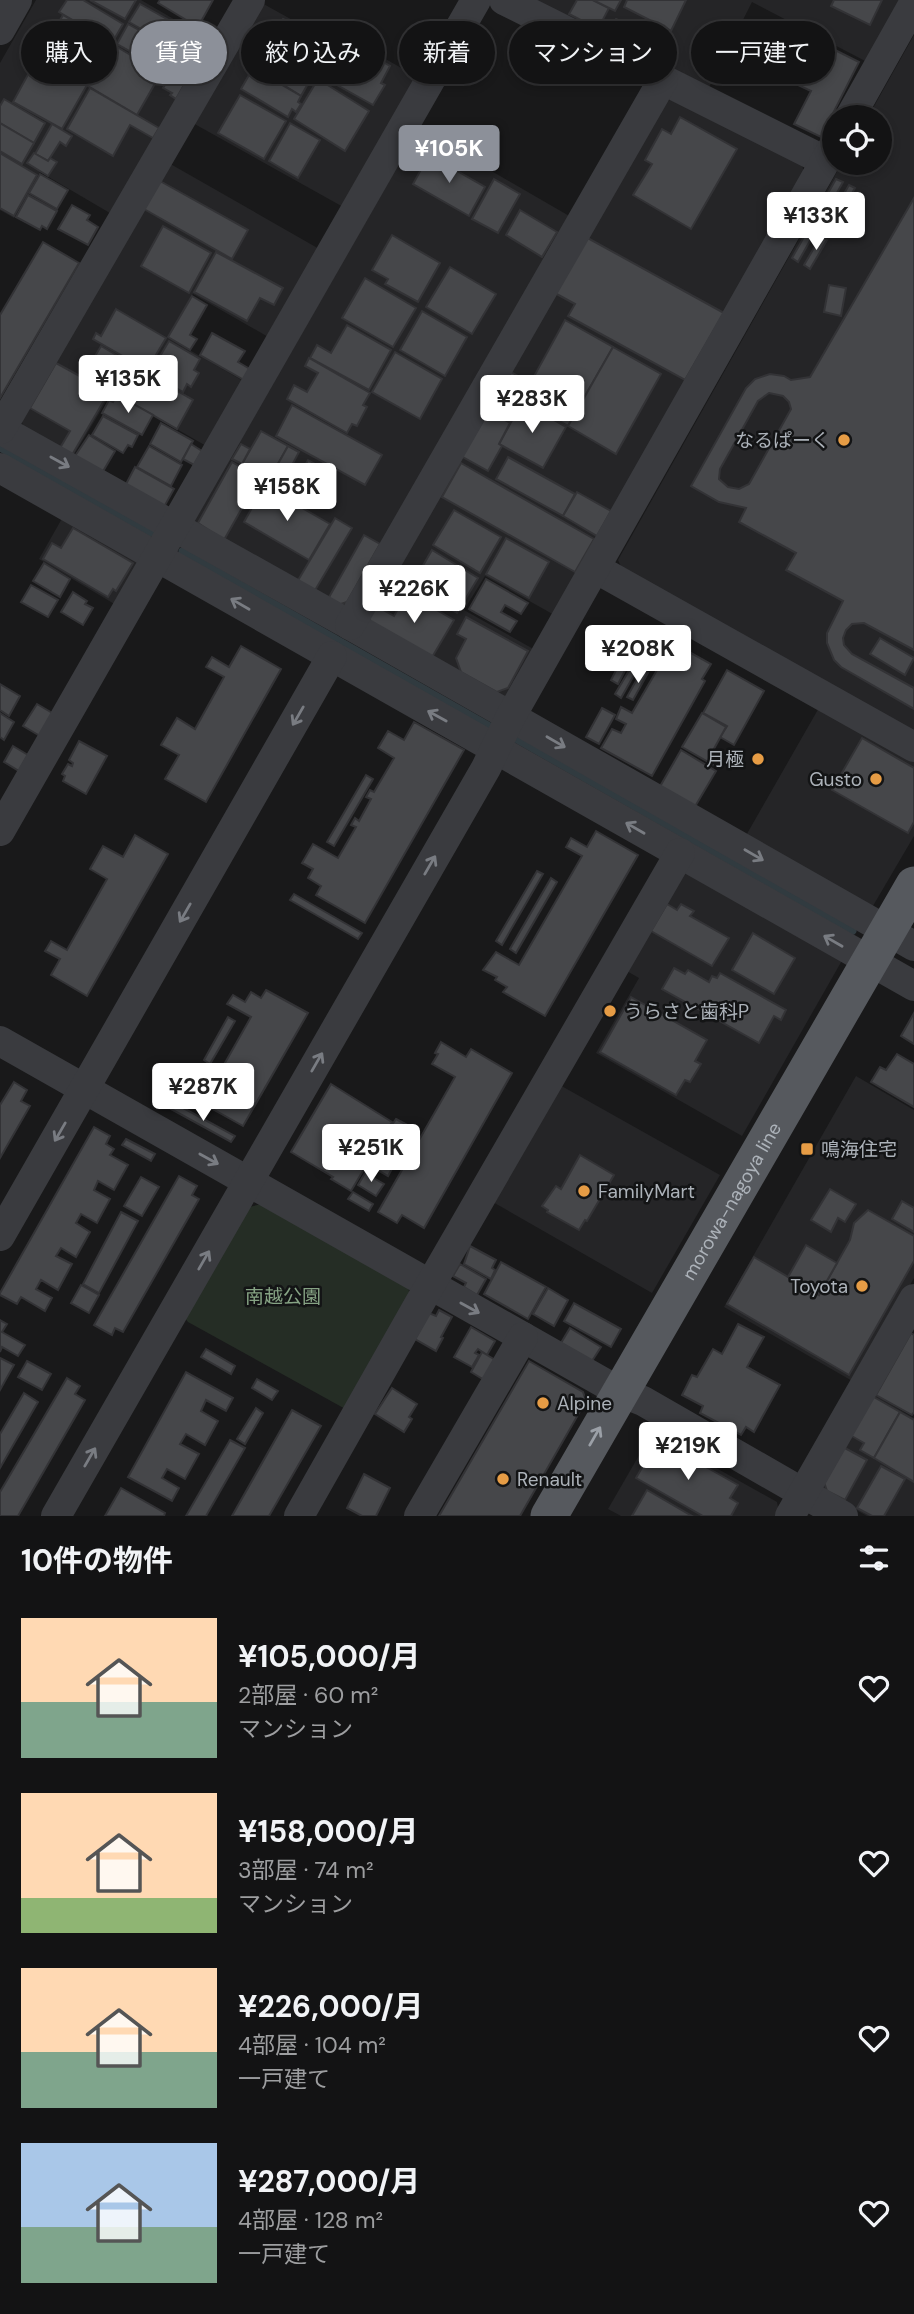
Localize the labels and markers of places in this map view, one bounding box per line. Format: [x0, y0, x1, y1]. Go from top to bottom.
pin: ¥105K [400, 125, 498, 185]
pin: ¥133K [767, 192, 865, 252]
pin: ¥135K [79, 356, 177, 415]
pin: ¥283K [483, 376, 581, 435]
place label: なるぱーく [735, 428, 830, 453]
marker: なるぱーく [836, 432, 852, 448]
pin: ¥158K [238, 463, 336, 523]
pin: ¥226K [365, 566, 463, 625]
pin: ¥208K [589, 626, 687, 685]
place label: 月極 [706, 747, 744, 772]
marker: 月極 [750, 751, 766, 767]
place label: Gusto [809, 767, 862, 792]
marker: Gusto [868, 771, 884, 787]
place label: うらさと歯科P [624, 999, 749, 1024]
marker: うらさと歯科P [602, 1003, 618, 1019]
pin: ¥287K [154, 1064, 252, 1123]
pin: ¥251K [322, 1124, 420, 1184]
place label: 鳴海住宅 [821, 1137, 897, 1162]
marker: 鳴海住宅 [799, 1141, 815, 1157]
place label: FamilyMart [598, 1179, 695, 1204]
marker: FamilyMart [576, 1183, 592, 1199]
place label: Toyota [790, 1274, 848, 1299]
marker: Toyota [854, 1278, 870, 1294]
place label: Alpine [557, 1391, 612, 1416]
marker: Alpine [535, 1395, 551, 1411]
pin: ¥219K [639, 1422, 737, 1482]
place label: Renault [517, 1467, 582, 1492]
marker: Renault [495, 1471, 511, 1487]

